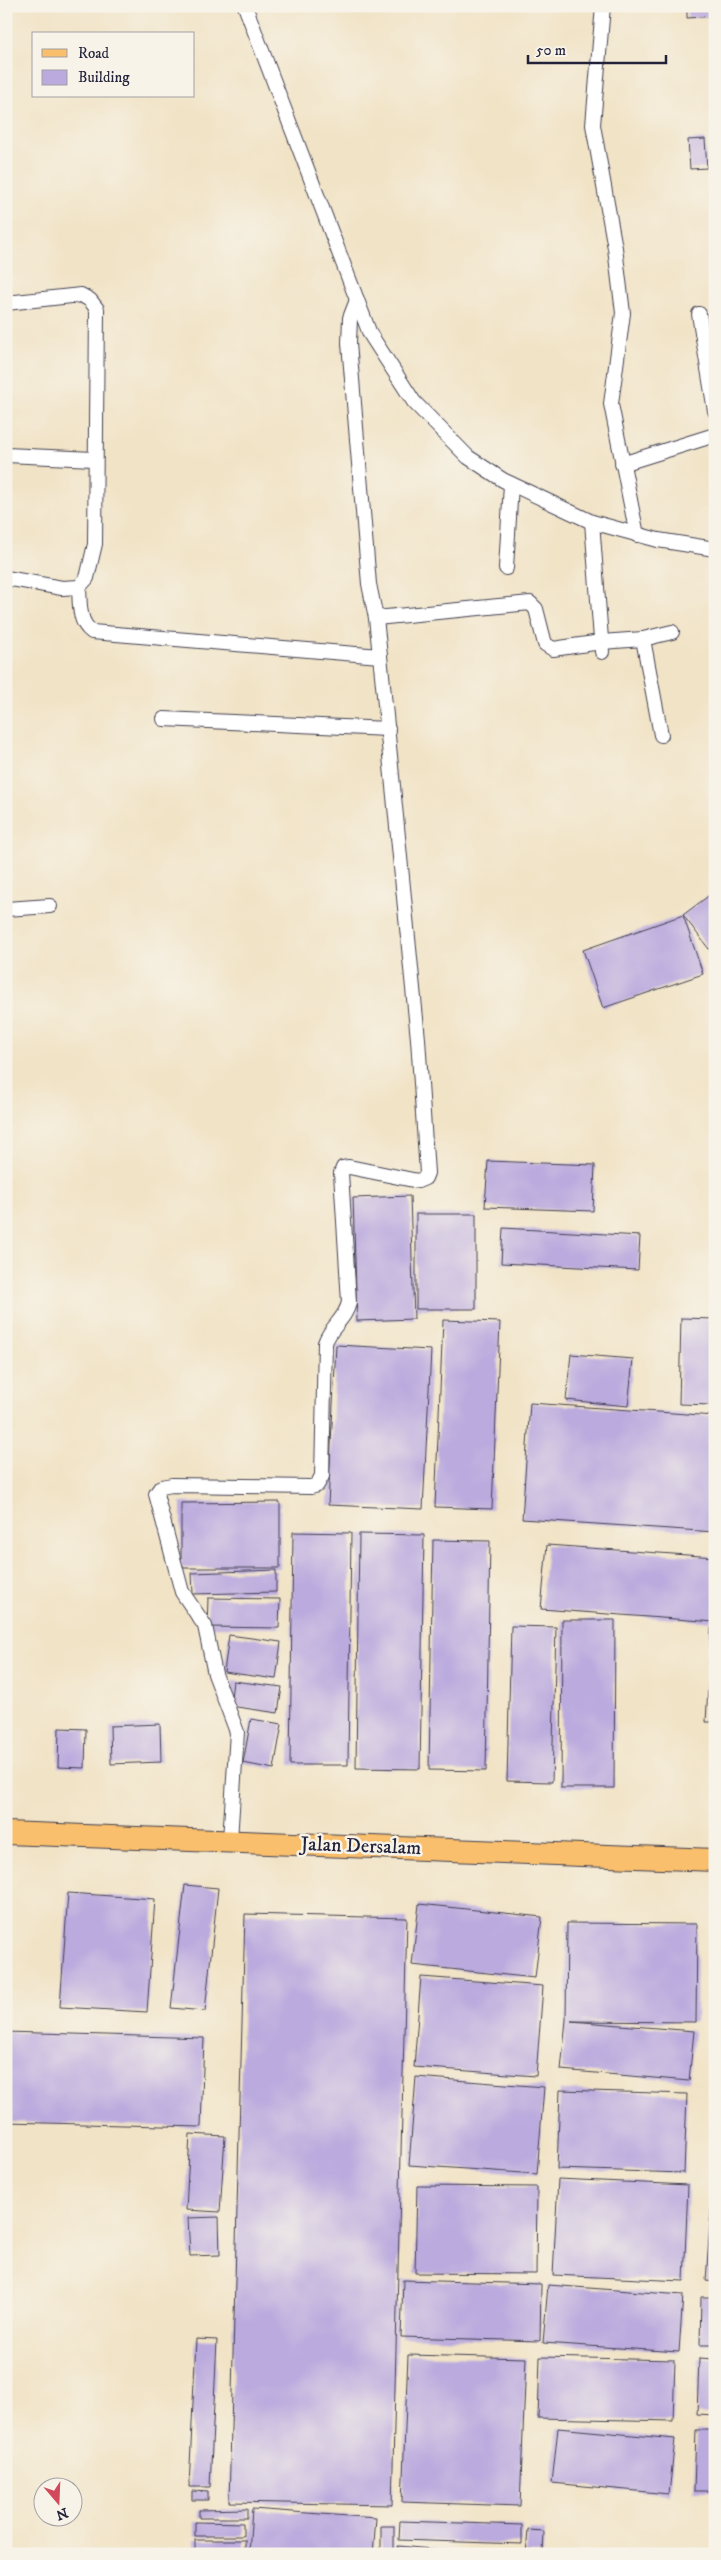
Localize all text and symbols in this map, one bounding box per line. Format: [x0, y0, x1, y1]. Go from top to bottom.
legend [32, 32, 195, 98]
scale bar [528, 32, 666, 64]
text: 50 m [536, 41, 566, 60]
text: Road [78, 44, 110, 63]
text: Building [78, 68, 130, 87]
street label: Jalan Dersalam [298, 1832, 422, 1861]
north arrow [32, 2478, 82, 2528]
text: N [53, 2503, 70, 2524]

